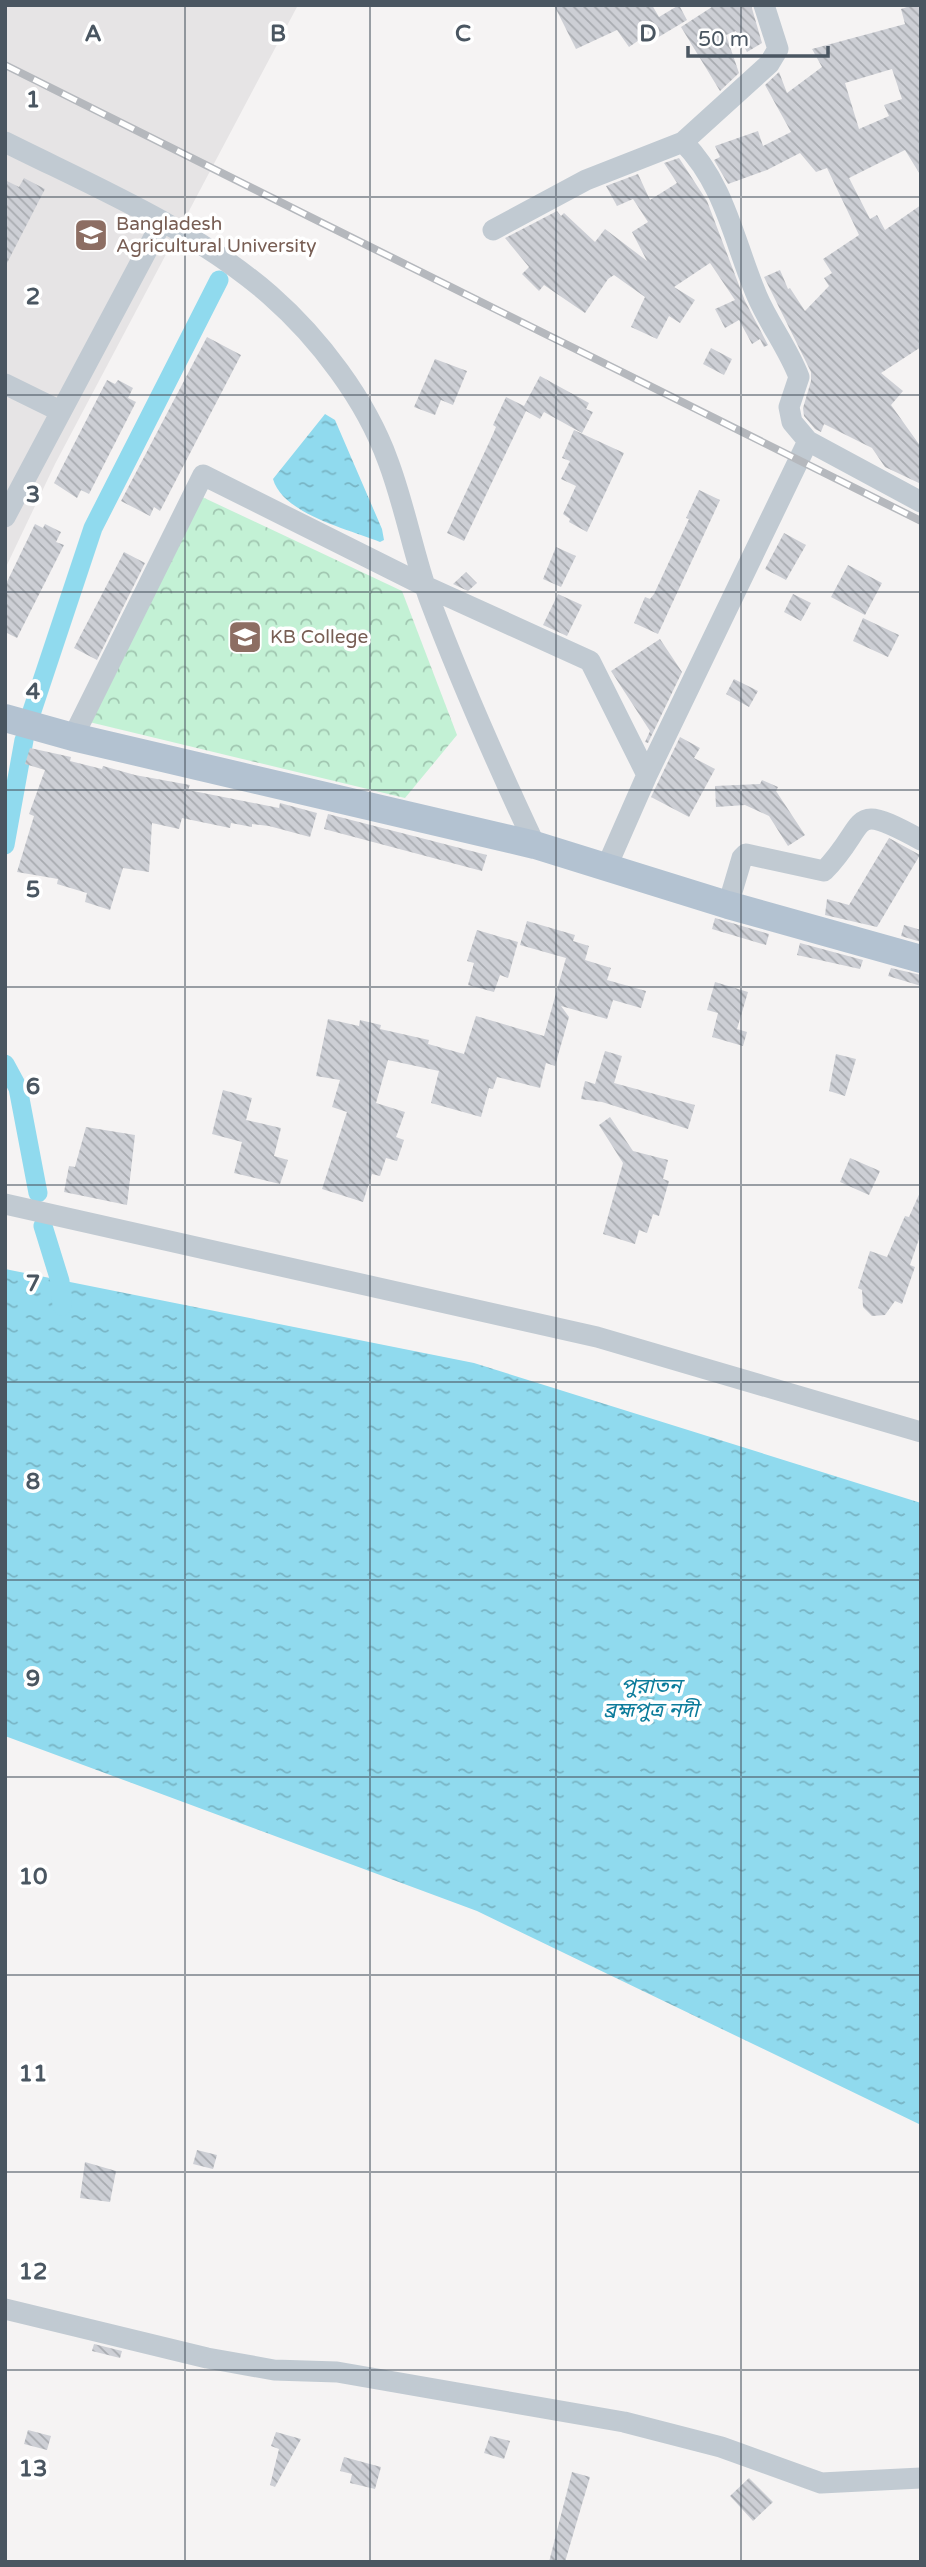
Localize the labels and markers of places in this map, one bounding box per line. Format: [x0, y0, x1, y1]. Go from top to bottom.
place label: Bangladesh Agricultural University [116, 213, 316, 257]
school or university icon: Bangladesh Agricultural University [72, 216, 110, 254]
school or university icon: KB College [226, 618, 264, 656]
place label: KB College [270, 626, 368, 648]

